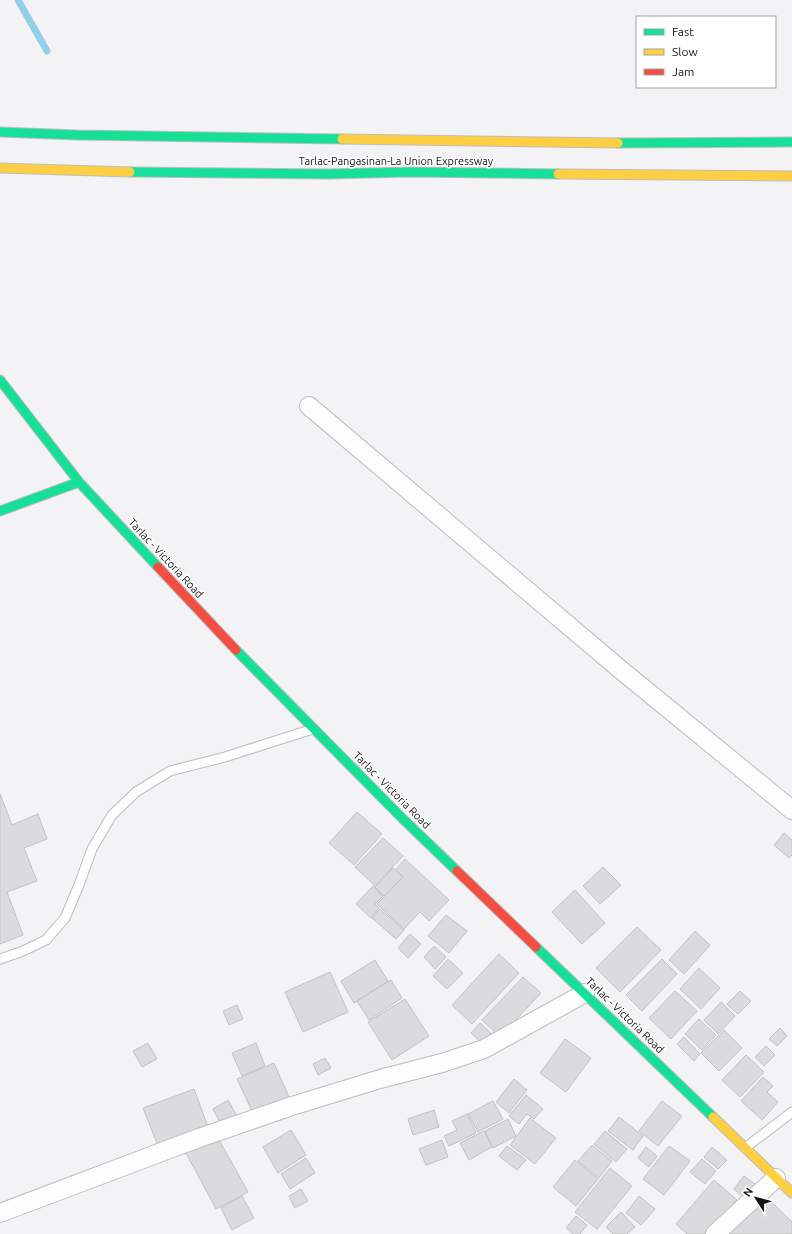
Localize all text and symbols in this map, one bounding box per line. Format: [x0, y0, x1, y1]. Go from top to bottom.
legend [636, 16, 776, 88]
text: Fast [672, 25, 694, 38]
text: Slow [672, 45, 698, 58]
text: Jam [672, 65, 694, 78]
street label: Tarlac-Pangasinan-La Union Expressway [299, 155, 494, 167]
street label: Tarlac - Victoria Road [126, 516, 206, 600]
street label: Tarlac - Victoria Road [351, 749, 433, 831]
street label: Tarlac - Victoria Road [584, 975, 666, 1055]
north arrow [736, 1178, 776, 1218]
text: N [741, 1185, 755, 1199]

